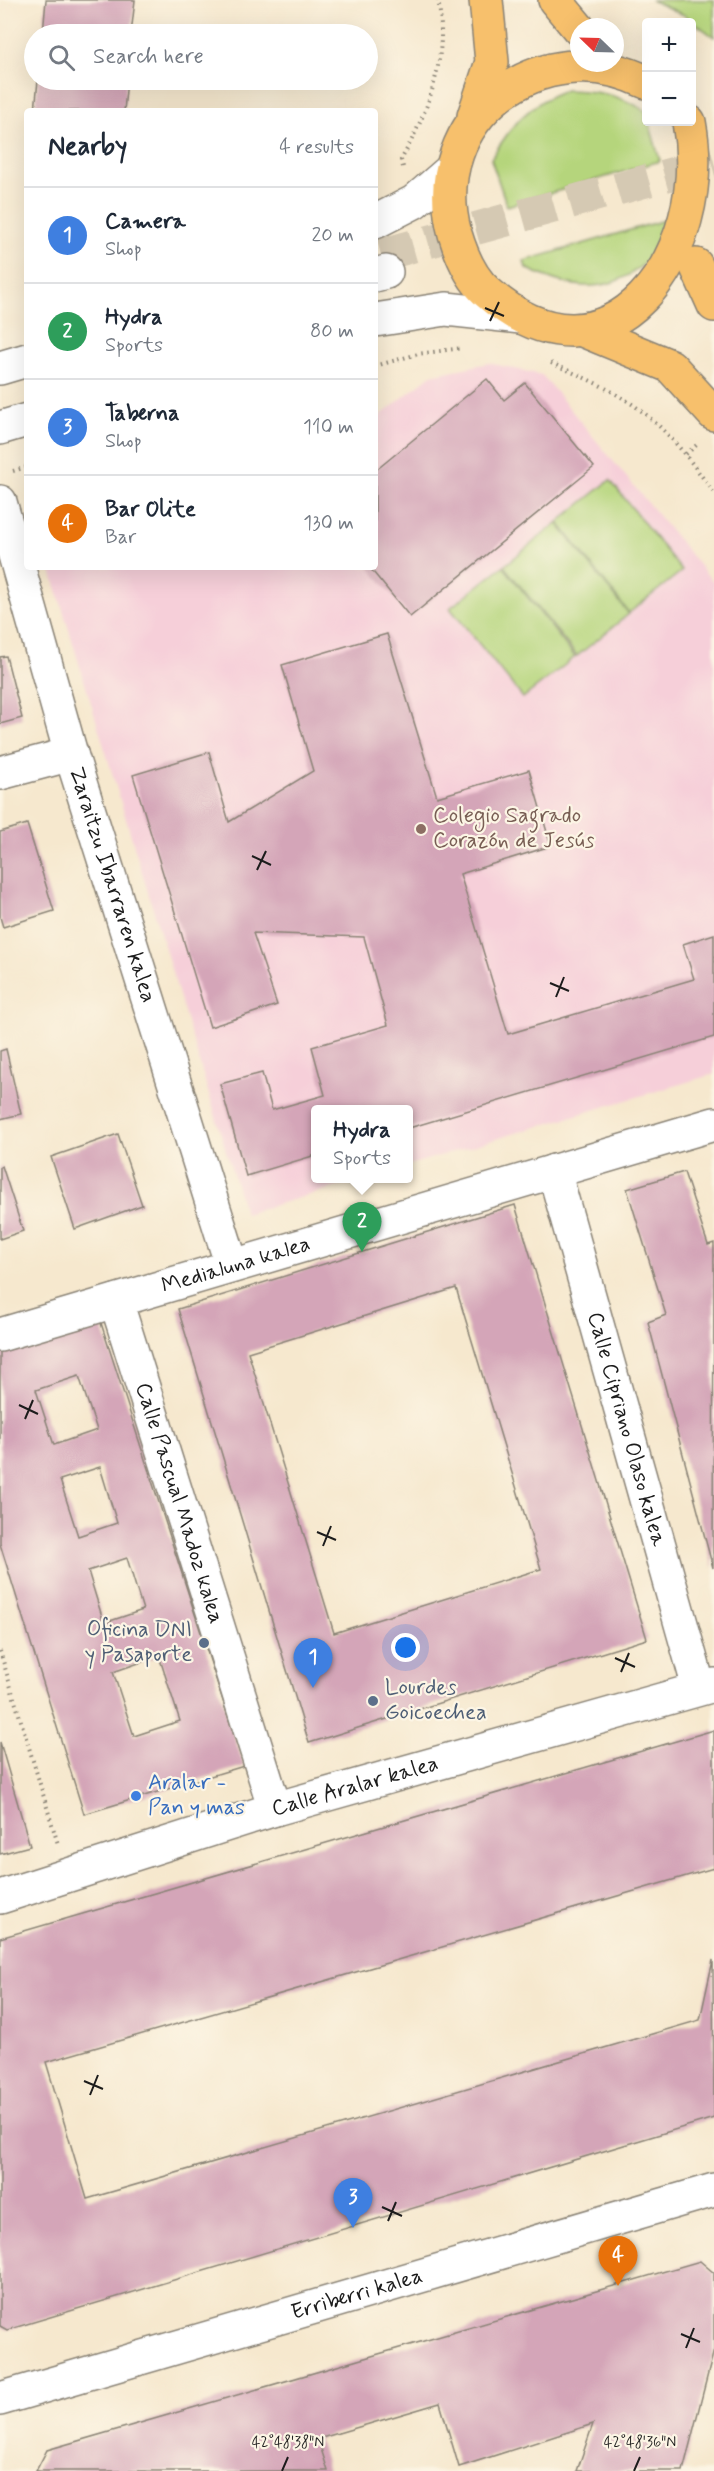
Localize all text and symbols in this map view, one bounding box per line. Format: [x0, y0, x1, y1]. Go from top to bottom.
north arrow [570, 18, 624, 72]
map controls [642, 18, 696, 126]
button: + [642, 18, 696, 72]
search box [24, 24, 378, 90]
icon: search [45, 41, 78, 74]
text: Search here [93, 43, 204, 71]
button: − [642, 72, 696, 126]
text: Nearby [48, 130, 127, 164]
text: 4 results [279, 134, 354, 161]
text: Camera [105, 208, 186, 236]
text: 1 [63, 222, 72, 249]
text: 20 m [311, 222, 354, 249]
text: Shop [105, 236, 142, 263]
text: Hydra [105, 304, 163, 332]
text: 2 [63, 318, 72, 345]
text: 80 m [310, 318, 354, 345]
text: Sports [105, 332, 163, 359]
text: Taberna [105, 400, 180, 428]
text: 3 [63, 414, 72, 441]
text: 110 m [303, 414, 354, 441]
text: Shop [105, 428, 142, 455]
text: Bar Olite [105, 496, 196, 524]
text: 4 [62, 510, 73, 537]
text: 130 m [303, 510, 354, 537]
text: Bar [105, 524, 136, 551]
street label: Zaraitzu Ibarraren kalea [62, 763, 162, 1006]
place label: Colegio Sagrado Corazón de Jesús [433, 802, 595, 855]
marker: Colegio Sagrado Corazón de Jesús [414, 822, 428, 836]
popup [311, 1105, 413, 1183]
text: Hydra [333, 1117, 391, 1145]
text: Sports [333, 1145, 391, 1172]
pin: 2 [342, 1202, 382, 1252]
street label: Medialuna kalea [158, 1230, 314, 1300]
street label: Calle Cipriano Olaso kalea [580, 1309, 673, 1550]
street label: Calle Pascual Madoz kalea [128, 1379, 230, 1627]
place label: Oficina DNI y Pasaporte [85, 1616, 192, 1669]
your location [391, 1633, 420, 1662]
marker: Oficina DNI y Pasaporte [197, 1636, 211, 1650]
pin: 1 [294, 1638, 332, 1688]
place label: Lourdes Goicoechea [385, 1674, 487, 1727]
marker: Lourdes Goicoechea [366, 1694, 380, 1708]
street label: Calle Aralar kalea [269, 1750, 442, 1823]
place label: Aralar - Pan y mas [148, 1769, 245, 1822]
marker: Aralar - Pan y mas [129, 1789, 143, 1803]
pin: 3 [334, 2178, 372, 2228]
pin: 4 [598, 2236, 638, 2286]
street label: Erriberri kalea [288, 2262, 426, 2327]
text: 42°48'38"N [252, 2433, 324, 2453]
text: 42°48'36"N [604, 2433, 676, 2453]

